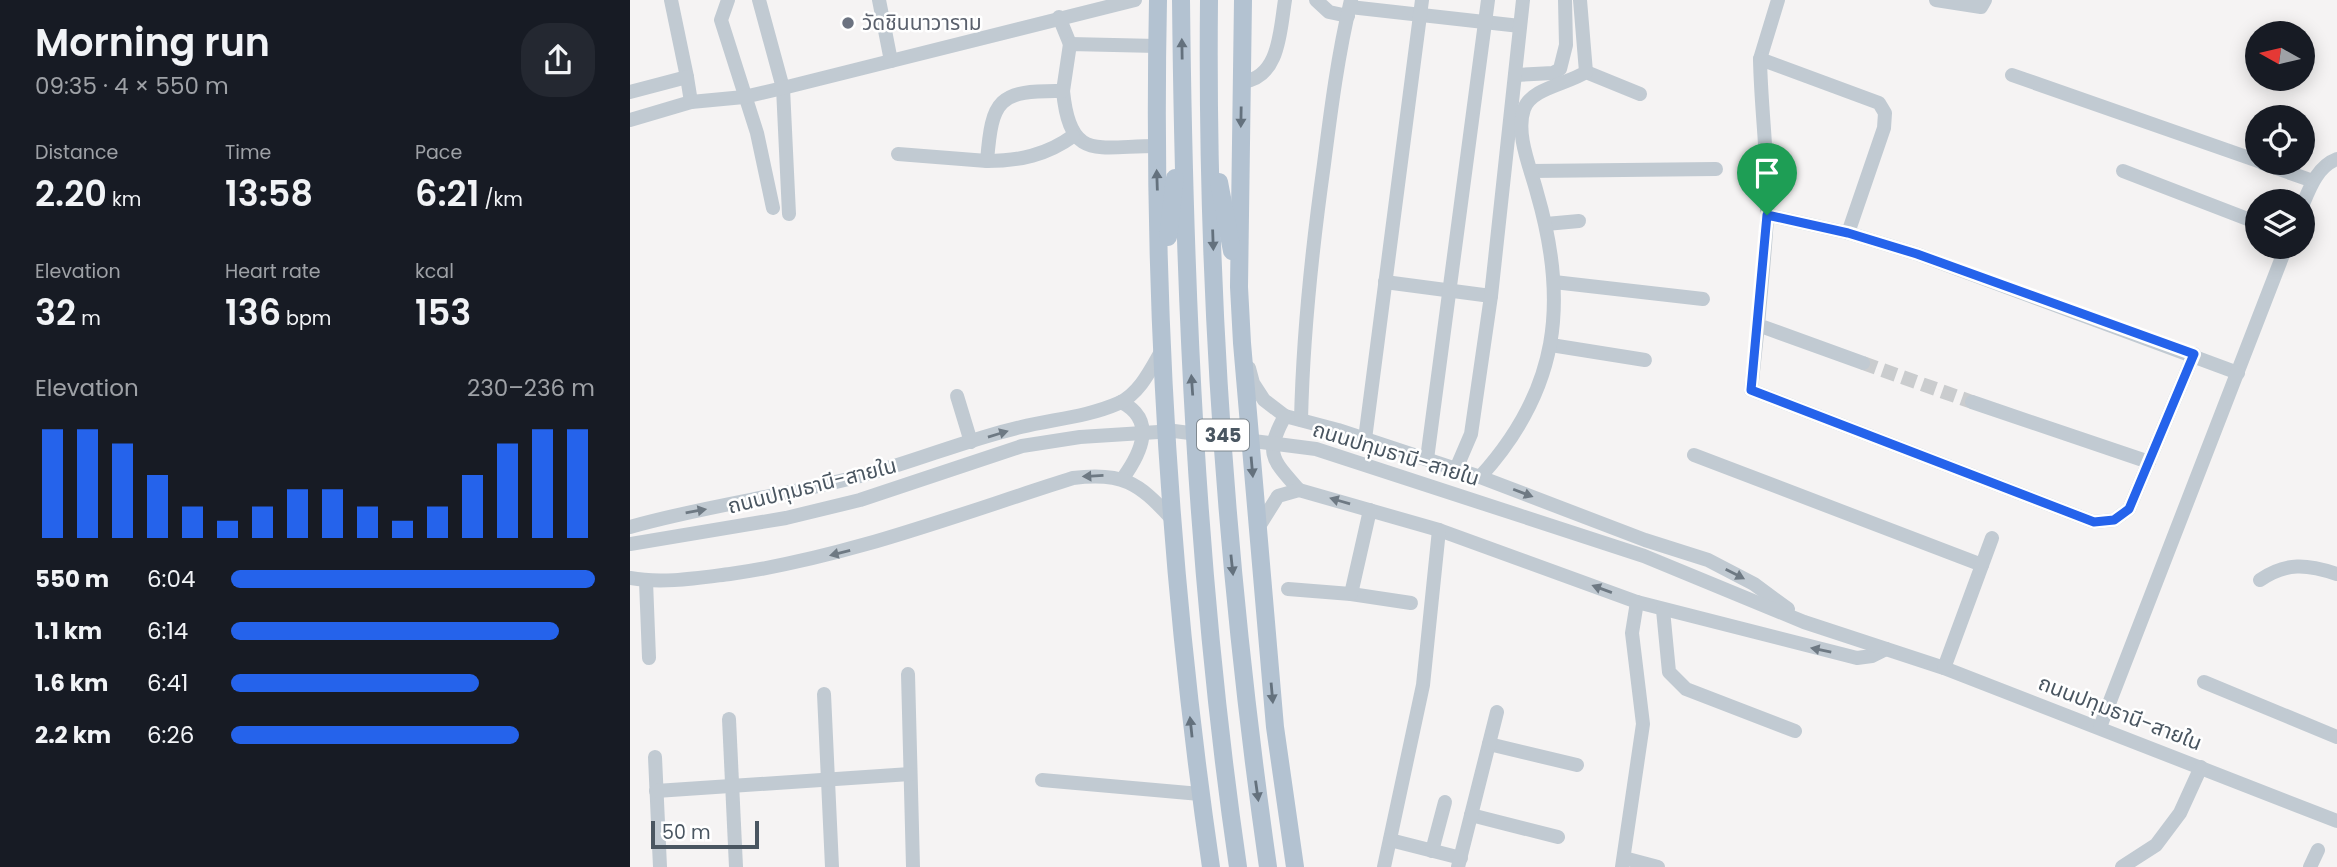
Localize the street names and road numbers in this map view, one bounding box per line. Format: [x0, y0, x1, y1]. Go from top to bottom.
street label: ถนนปทุมธานี-สายใน [1309, 414, 1483, 493]
road number: 345 [1197, 420, 1249, 450]
street label: ถนนปทุมธานี-สายใน [724, 451, 899, 521]
street label: ถนนปทุมธานี-สายใน [2034, 668, 2206, 757]

